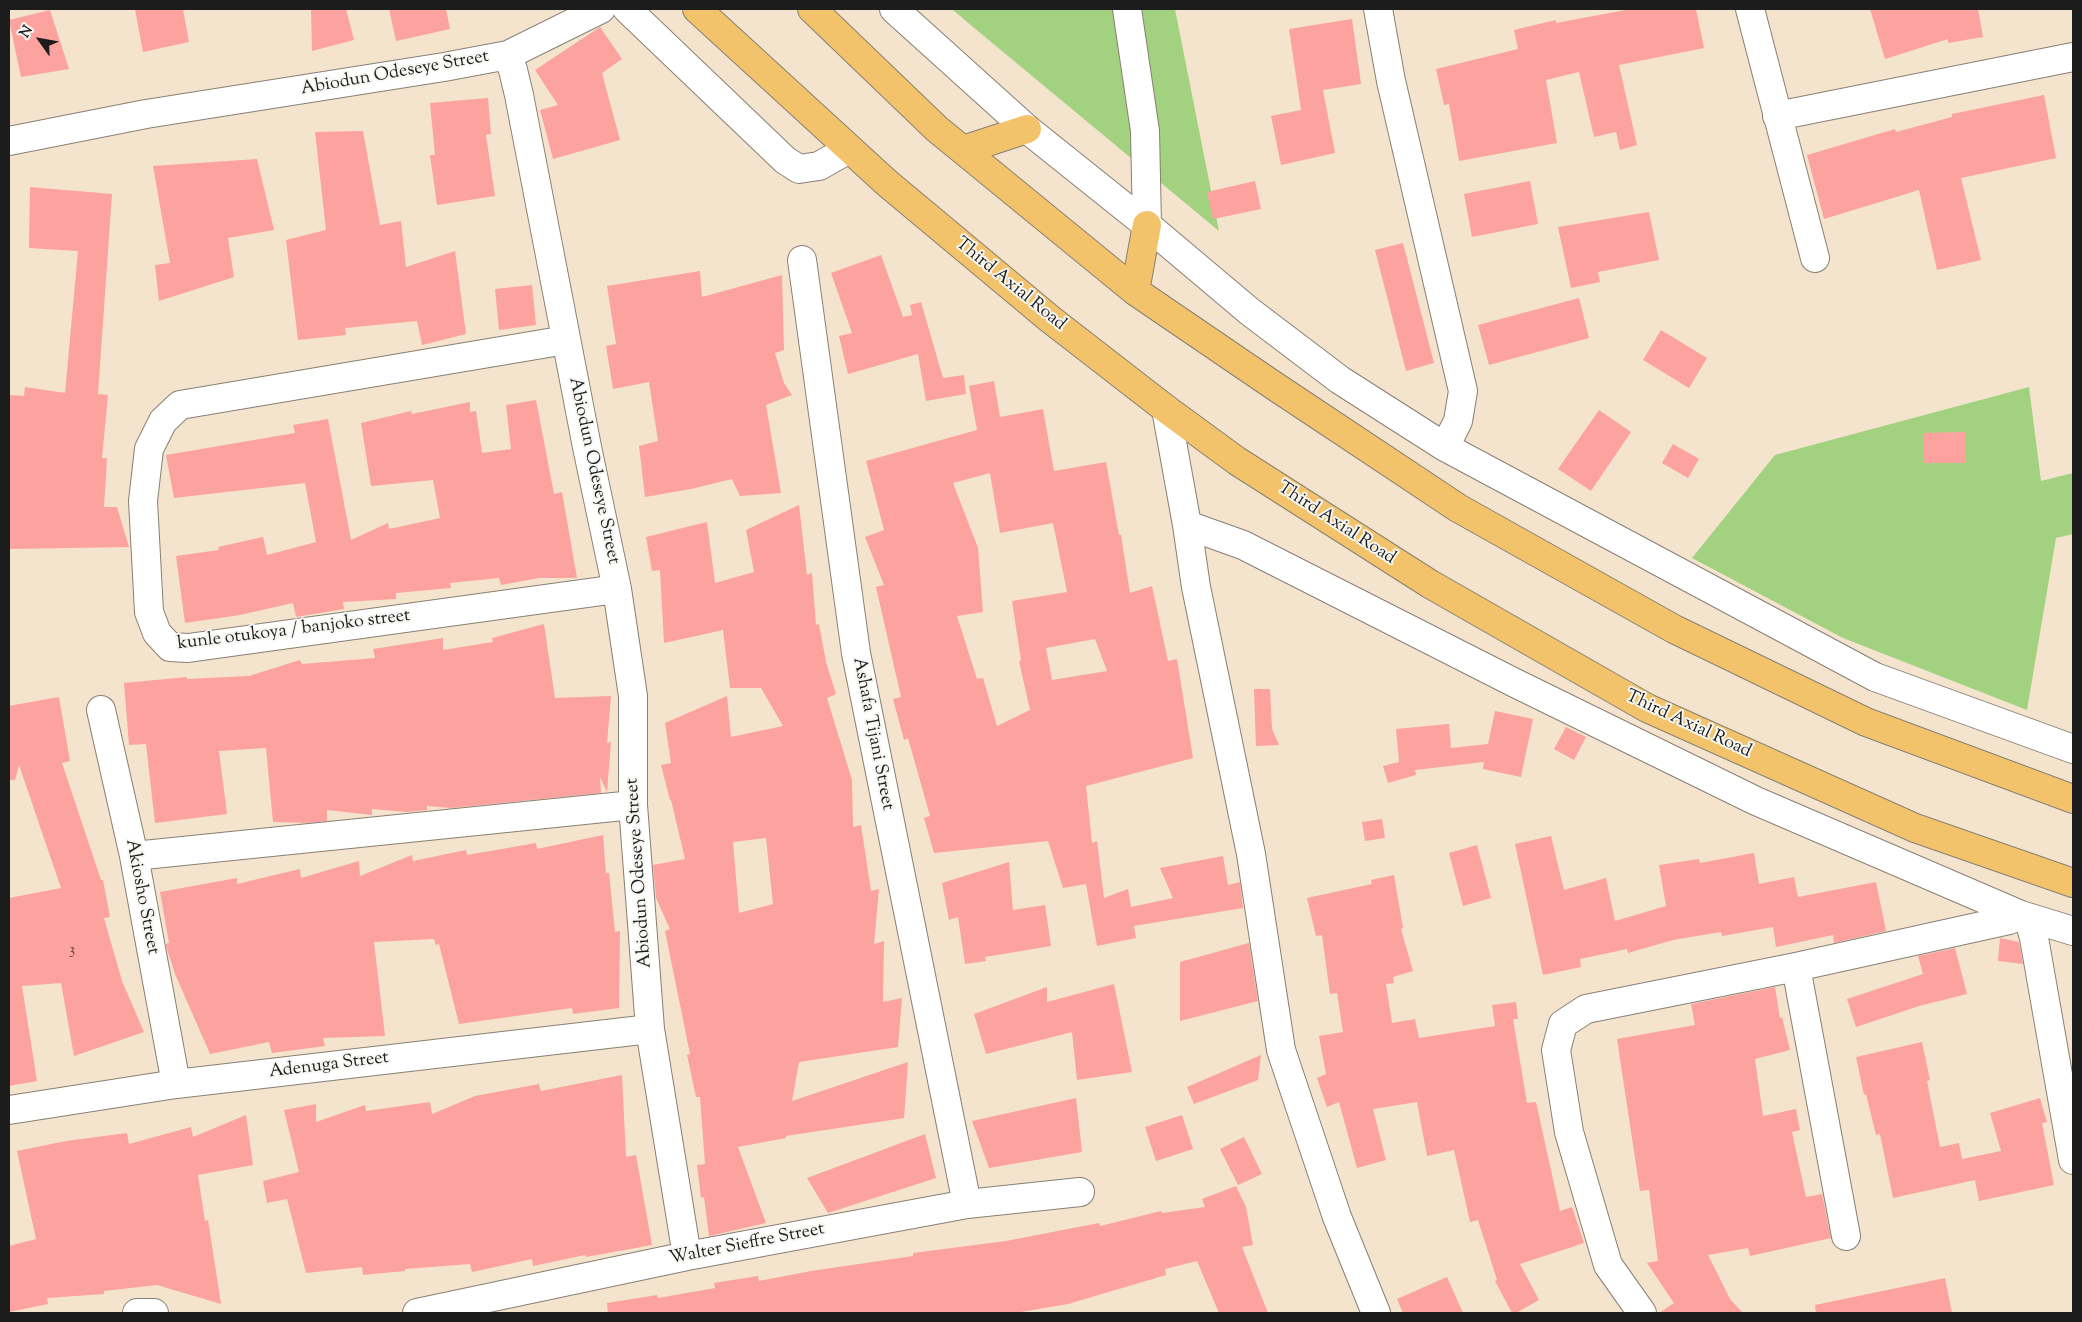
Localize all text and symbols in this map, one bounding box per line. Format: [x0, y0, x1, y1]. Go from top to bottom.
north arrow [15, 15, 65, 65]
text: N [16, 22, 39, 42]
street label: Abiodun Odeseye Street [299, 47, 491, 101]
street label: Third Axial Road [950, 234, 1070, 336]
street label: Abiodun Odeseye Street [563, 376, 623, 566]
street label: Third Axial Road [1273, 478, 1399, 570]
street label: kunle otukoya / banjoko street [176, 606, 412, 656]
street label: Ashafa Tijani Street [847, 656, 897, 812]
street label: Third Axial Road [1622, 686, 1754, 764]
street label: Abiodun Odeseye Street [623, 777, 657, 969]
street label: Akiosho Street [119, 838, 163, 956]
house number: 3 [69, 942, 75, 960]
street label: Adenuga Street [268, 1048, 390, 1084]
street label: Walter Sieffre Street [668, 1219, 826, 1271]

